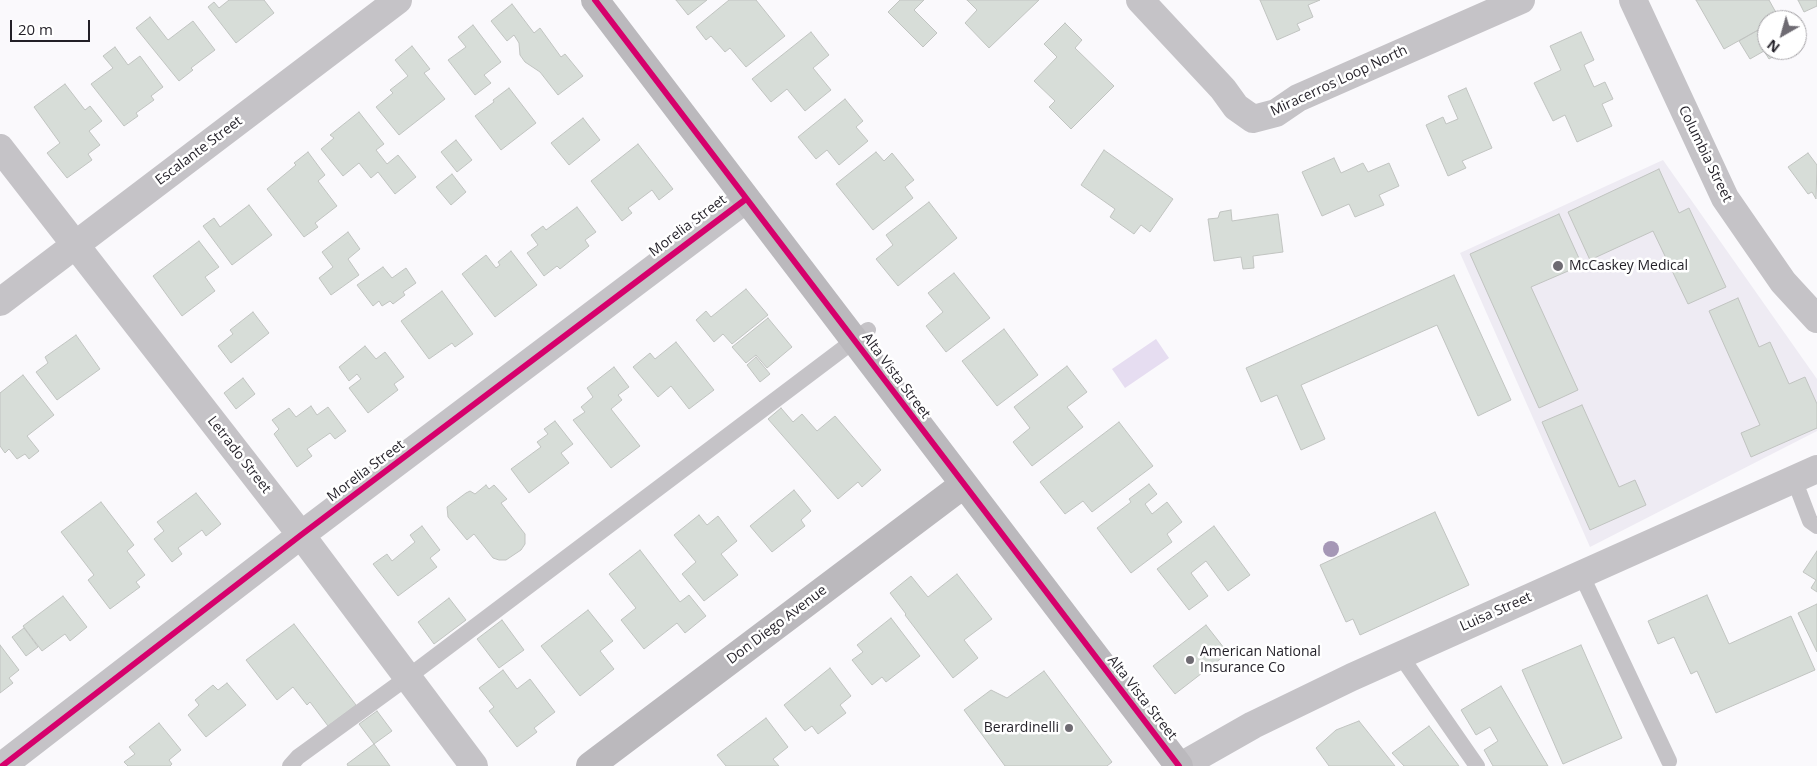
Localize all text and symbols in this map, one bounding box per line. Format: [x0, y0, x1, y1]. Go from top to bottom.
scale bar [12, 10, 92, 42]
north arrow [1757, 10, 1807, 60]
text: 20 m [18, 19, 53, 39]
text: N [1763, 35, 1783, 57]
street label: Miracerros Loop North [1268, 42, 1410, 120]
street label: Columbia Street [1674, 103, 1736, 205]
street label: Escalante Street [152, 113, 246, 189]
street label: Morelia Street [646, 192, 730, 260]
place label: McCaskey Medical [1569, 258, 1688, 274]
marker: McCaskey Medical [1551, 259, 1565, 273]
street label: Alta Vista Street [858, 330, 934, 422]
street label: Letrado Street [204, 413, 274, 497]
street label: Morelia Street [324, 437, 408, 505]
street label: Don Diego Avenue [724, 582, 830, 668]
street label: Luisa Street [1458, 589, 1534, 635]
place label: American National Insurance Co [1200, 644, 1321, 676]
street label: Alta Vista Street [1104, 652, 1180, 744]
marker: American National Insurance Co [1184, 654, 1196, 666]
place label: Berardinelli [984, 720, 1059, 736]
marker: Berardinelli [1063, 722, 1075, 734]

